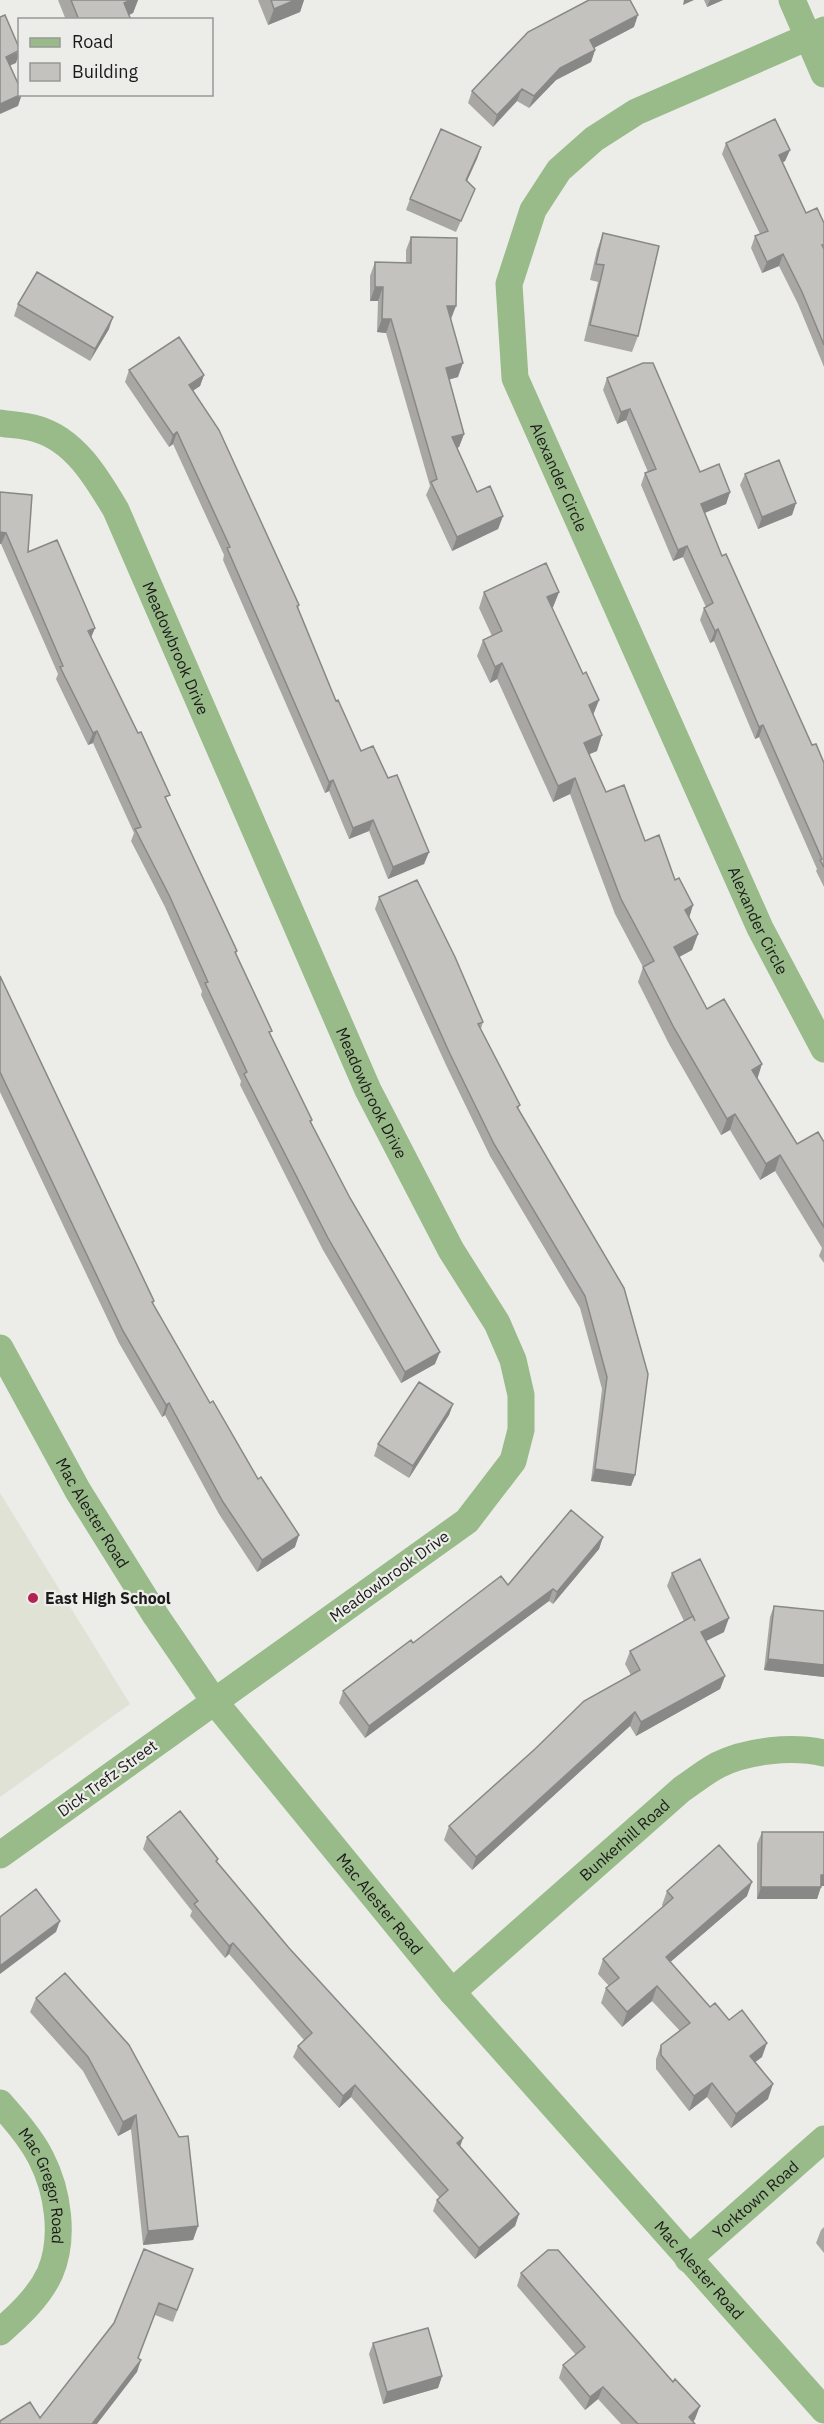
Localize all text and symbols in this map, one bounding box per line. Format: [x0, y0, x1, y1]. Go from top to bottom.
legend [18, 18, 213, 96]
text: Road [72, 30, 113, 53]
text: Building [72, 60, 139, 83]
street label: Alexander Circle [526, 419, 592, 535]
street label: Meadowbrook Drive [138, 578, 214, 718]
street label: Alexander Circle [724, 863, 793, 978]
street label: Meadowbrook Drive [332, 1024, 412, 1162]
street label: Mac Alester Road [52, 1454, 133, 1572]
street label: Meadowbrook Drive [325, 1526, 453, 1626]
place label: East High School [45, 1588, 171, 1608]
marker: East High School [26, 1591, 40, 1605]
street label: Dick Trefz Street [53, 1735, 161, 1821]
street label: Bunkerhill Road [575, 1795, 674, 1885]
street label: Mac Alester Road [332, 1849, 427, 1959]
street label: Mac Gregor Road [14, 2123, 68, 2245]
street label: Yorktown Road [708, 2156, 803, 2243]
street label: Mac Alester Road [650, 2216, 748, 2323]

